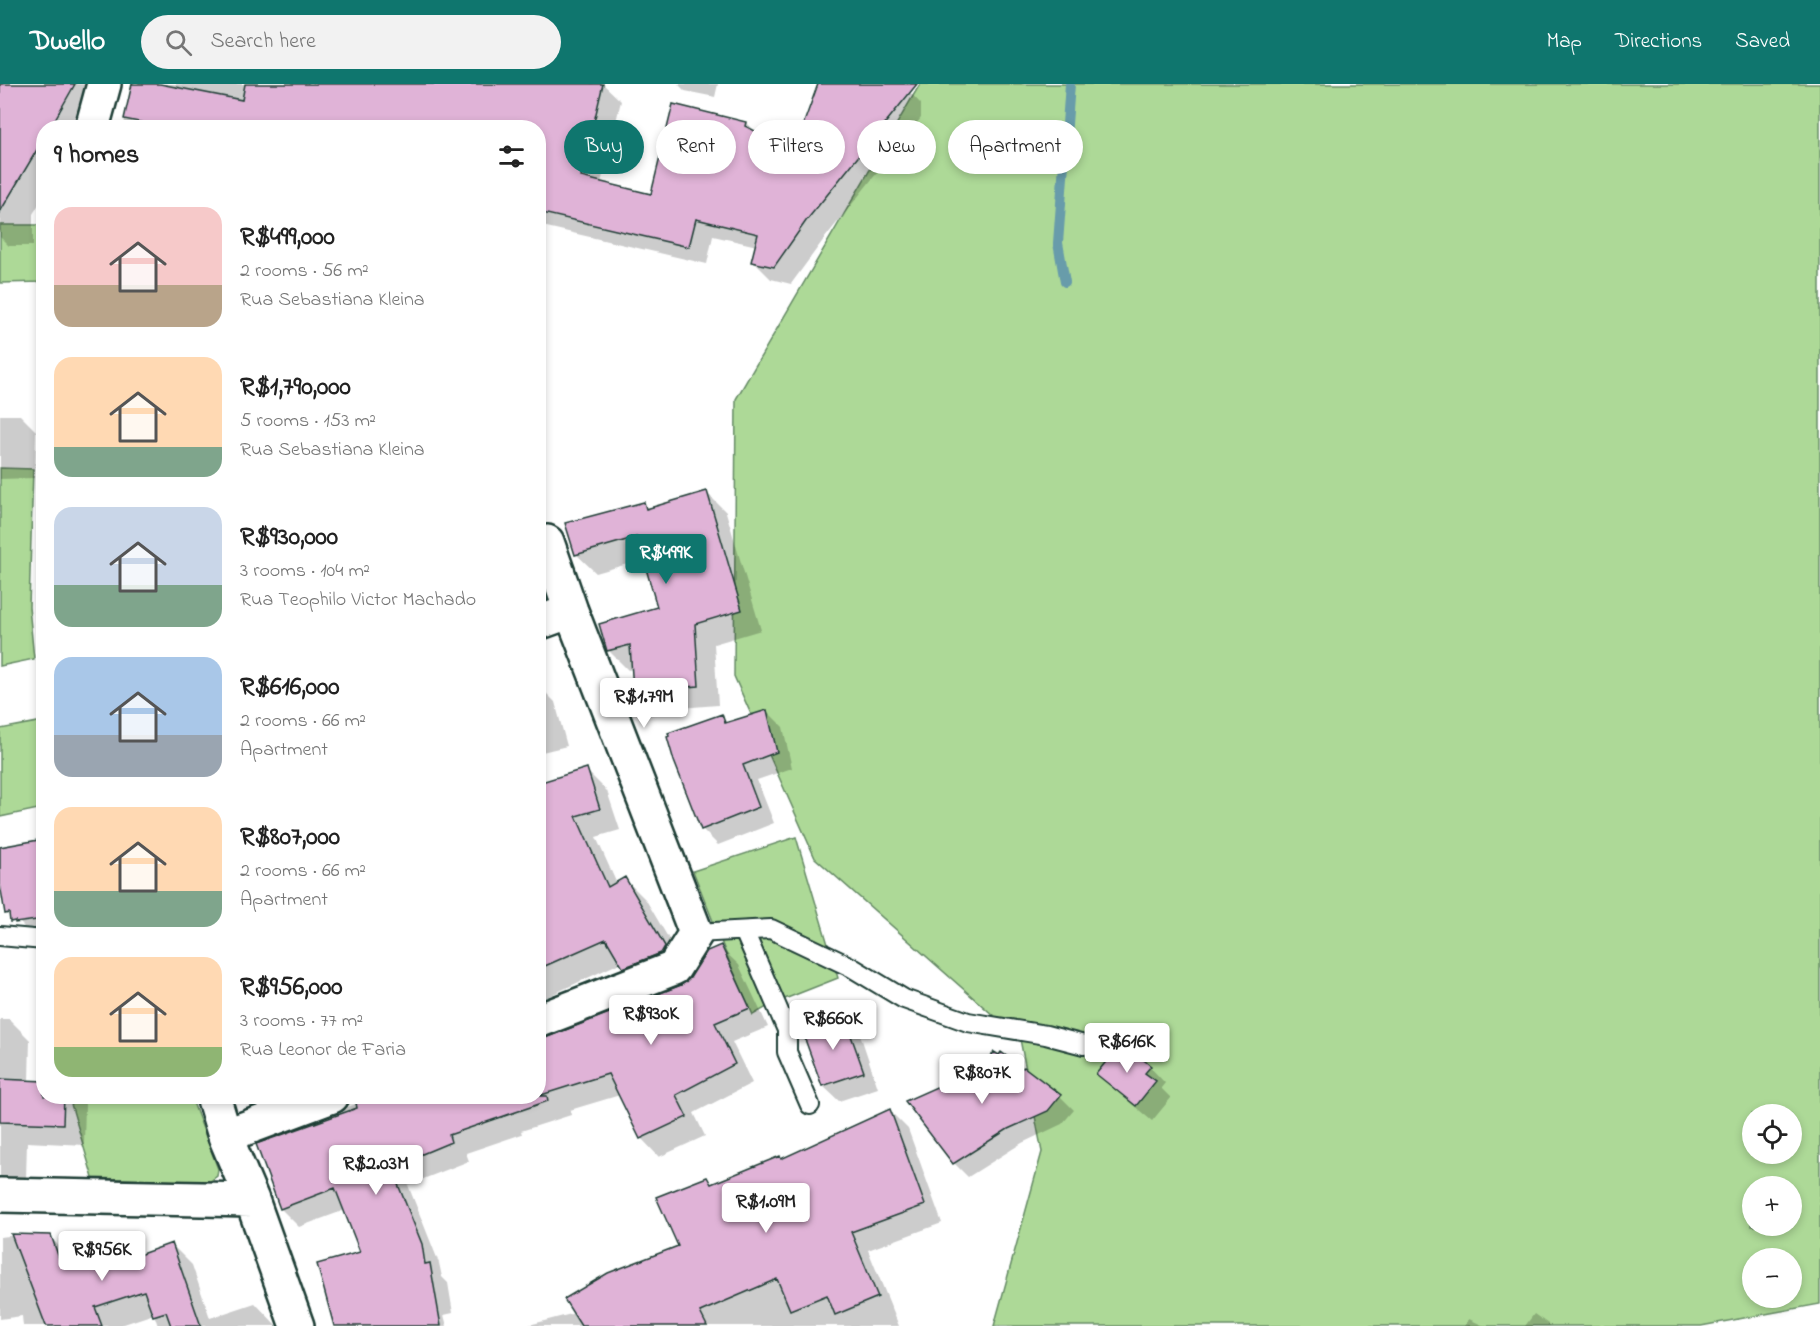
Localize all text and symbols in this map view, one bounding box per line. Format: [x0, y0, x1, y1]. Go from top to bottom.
search box [141, 15, 561, 69]
text: Dwello [30, 22, 105, 63]
icon: search [162, 26, 195, 59]
text: Search here [210, 26, 316, 58]
text: Map [1546, 27, 1582, 57]
text: Directions [1615, 27, 1702, 57]
text: Saved [1735, 27, 1790, 57]
chip: Buy [564, 120, 644, 174]
chip: Rent [656, 120, 736, 174]
chip: Filters [748, 120, 845, 174]
chip: New [857, 120, 936, 174]
chip: Apartment [948, 120, 1083, 174]
text: 9 homes [54, 137, 139, 175]
icon: filters [495, 140, 528, 173]
text: R$499,000 [240, 219, 335, 257]
icon: home [102, 231, 174, 303]
text: 2 rooms · 56 m² [240, 257, 369, 286]
text: Rua Sebastiana Kleina [240, 286, 425, 315]
text: R$1,790,000 [240, 369, 351, 407]
icon: home [102, 381, 174, 453]
text: 5 rooms · 153 m² [240, 407, 376, 436]
text: Rua Sebastiana Kleina [240, 436, 425, 465]
text: R$930,000 [240, 519, 338, 557]
icon: home [102, 531, 174, 603]
pin: R$499K [617, 534, 715, 585]
text: R$499K [639, 539, 693, 568]
text: 3 rooms · 104 m² [240, 557, 370, 586]
text: Rua Teophilo Victor Machado [240, 586, 476, 615]
text: R$616,000 [240, 669, 339, 707]
pin: R$1.79M [589, 678, 699, 729]
icon: home [102, 681, 174, 753]
text: R$1.79M [614, 683, 674, 712]
text: 2 rooms · 66 m² [240, 707, 366, 736]
text: Apartment [240, 736, 328, 765]
text: R$807,000 [240, 819, 340, 857]
icon: home [102, 831, 174, 903]
text: 2 rooms · 66 m² [240, 857, 366, 886]
text: Apartment [240, 886, 328, 915]
text: R$956,000 [240, 969, 342, 1007]
icon: home [102, 981, 174, 1053]
pin: R$930K [602, 995, 700, 1046]
text: R$930K [623, 1000, 679, 1029]
pin: R$660K [784, 1000, 882, 1051]
text: R$660K [803, 1005, 863, 1034]
text: 3 rooms · 77 m² [240, 1007, 363, 1036]
pin: R$616K [1078, 1023, 1176, 1074]
text: R$616K [1099, 1028, 1155, 1057]
text: Rua Leonor de Faria [240, 1036, 406, 1065]
pin: R$807K [933, 1054, 1031, 1105]
text: R$807K [953, 1059, 1011, 1088]
map controls [1742, 1104, 1802, 1308]
button: locate [1742, 1104, 1802, 1164]
pin: R$2.03M [321, 1145, 431, 1196]
text: R$2.03M [343, 1150, 409, 1179]
button: + [1742, 1176, 1802, 1236]
pin: R$1.09M [711, 1183, 821, 1234]
text: R$1.09M [736, 1188, 796, 1217]
pin: R$956K [53, 1231, 151, 1282]
text: R$956K [72, 1236, 132, 1265]
button: − [1742, 1248, 1802, 1308]

